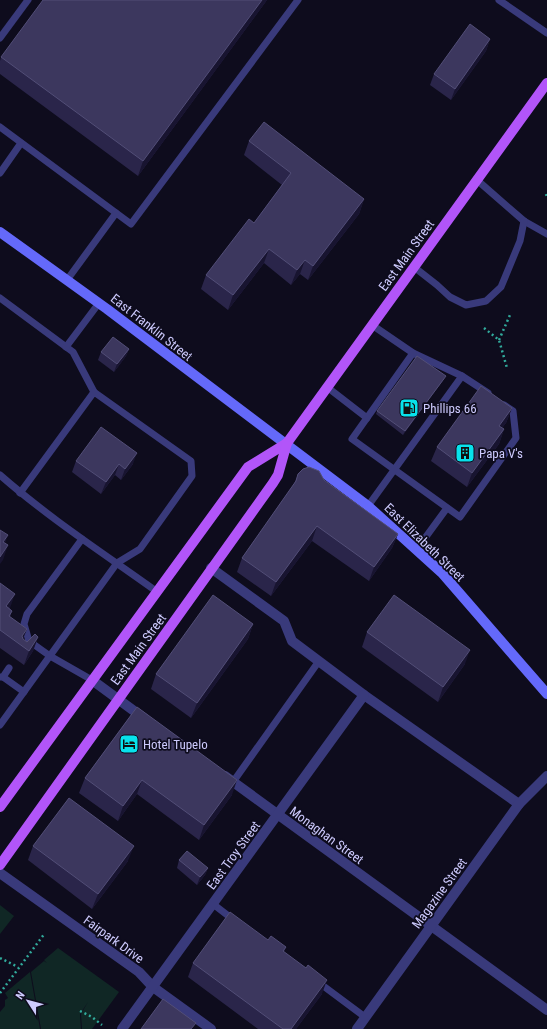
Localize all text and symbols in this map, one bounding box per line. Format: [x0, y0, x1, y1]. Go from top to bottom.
street label: East Main Street [376, 217, 437, 294]
street label: East Franklin Street [108, 291, 196, 364]
fuel station icon: Phillips 66 [398, 397, 420, 419]
place label: Phillips 66 [423, 401, 477, 416]
building icon: Papa V's [454, 442, 476, 464]
place label: Papa V's [479, 446, 523, 461]
street label: East Elizabeth Street [381, 500, 468, 585]
street label: East Main Street [108, 611, 169, 688]
hotel icon: Hotel Tupelo [118, 733, 140, 755]
place label: Hotel Tupelo [143, 737, 208, 752]
street label: Monaghan Street [287, 804, 367, 867]
street label: East Troy Street [204, 818, 263, 892]
street label: Magazine Street [409, 855, 470, 931]
street label: Fairpark Drive [81, 913, 147, 966]
north arrow [8, 981, 48, 1021]
text: N [13, 989, 28, 1002]

